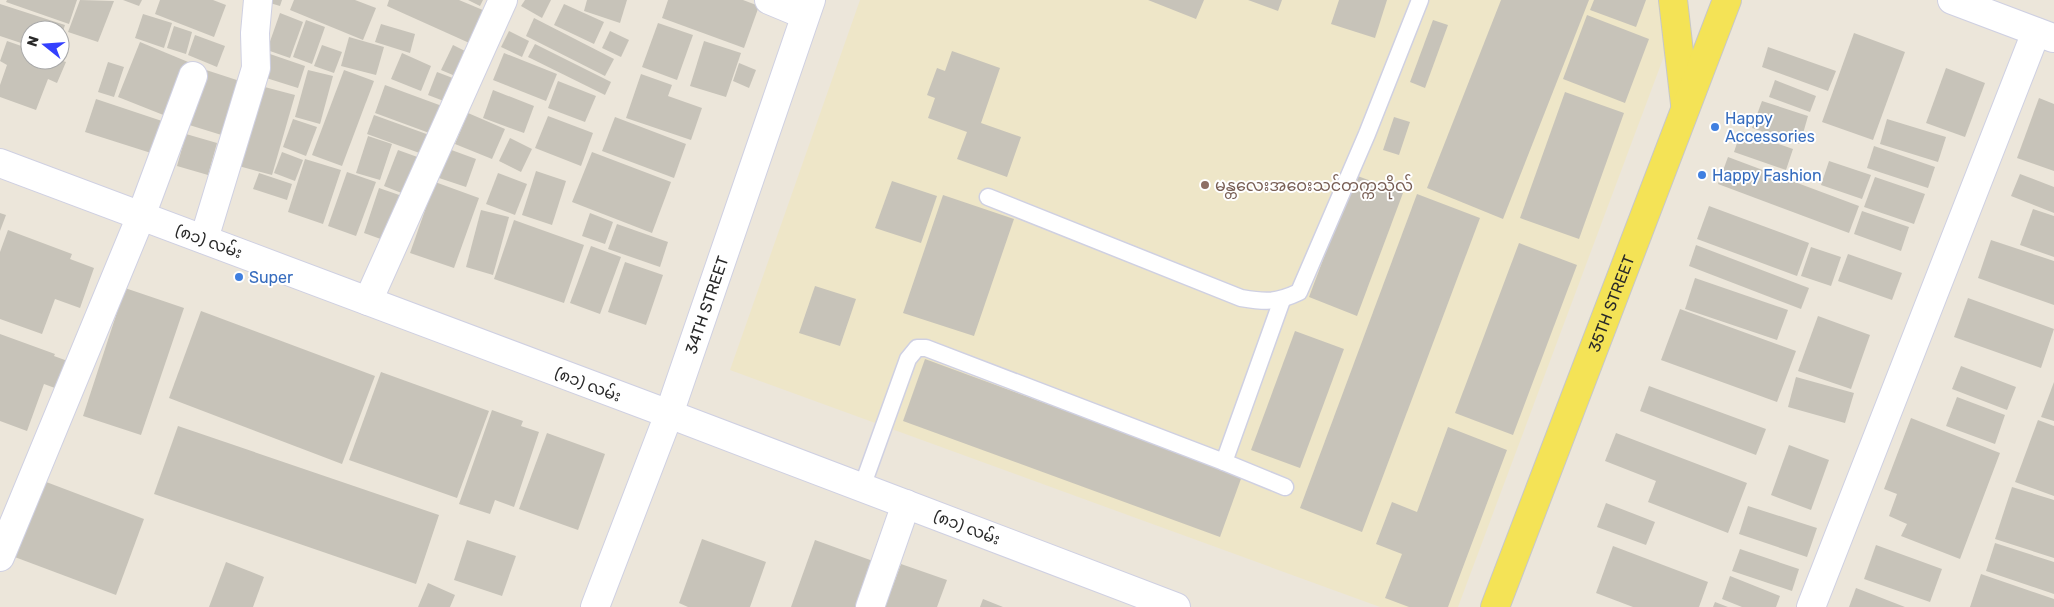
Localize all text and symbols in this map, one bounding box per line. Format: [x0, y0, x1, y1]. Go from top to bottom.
north arrow [20, 20, 70, 70]
text: N [23, 34, 43, 49]
place label: Happy Accessories [1725, 109, 1815, 146]
marker: Happy Accessories [1709, 121, 1721, 133]
place label: Happy Fashion [1712, 166, 1822, 185]
marker: Happy Fashion [1696, 169, 1708, 181]
place label: မန္တလေးအဝေးသင်တက္ကသိုလ် [1215, 174, 1413, 200]
marker: မန္တလေးအဝေးသင်တက္ကသိုလ် [1199, 179, 1211, 191]
street label: (၈၁) လမ်း [173, 219, 245, 262]
street label: 35TH STREET [1584, 253, 1639, 355]
street label: 34TH STREET [681, 254, 732, 356]
place label: Super [249, 268, 293, 287]
marker: Super [233, 271, 245, 283]
street label: (၈၁) လမ်း [552, 361, 624, 406]
street label: (၈၁) လမ်း [931, 504, 1003, 549]

